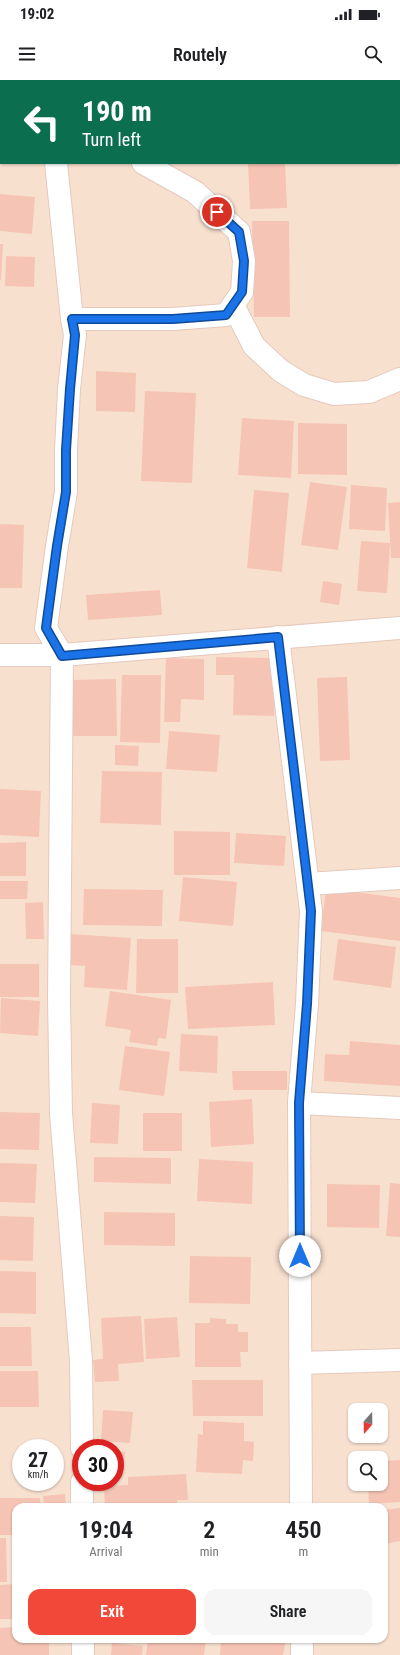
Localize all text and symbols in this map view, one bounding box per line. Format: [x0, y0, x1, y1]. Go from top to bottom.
text: 19:02 [20, 5, 54, 23]
icon: menu [16, 43, 38, 65]
icon: search [362, 43, 384, 65]
text: Routely [173, 44, 227, 65]
text: 190 m [82, 95, 152, 128]
icon: left [16, 96, 68, 148]
text: Turn left [82, 129, 141, 150]
pin [200, 195, 234, 229]
icon: arrive [206, 201, 228, 223]
position arrow [279, 1235, 321, 1277]
north arrow [348, 1403, 388, 1443]
map controls [348, 1403, 388, 1491]
speed limit sign: 30 [72, 1439, 124, 1491]
text: 27 [28, 1448, 48, 1472]
button: search [348, 1451, 388, 1491]
text: km/h [28, 1469, 48, 1480]
text: 19:04 [79, 1516, 133, 1544]
text: 2 [203, 1516, 215, 1544]
text: 450 [285, 1516, 321, 1544]
text: Arrival [89, 1544, 122, 1559]
text: min [200, 1544, 219, 1559]
text: m [298, 1544, 308, 1559]
button: Exit [28, 1589, 196, 1635]
button: Share [204, 1589, 372, 1635]

